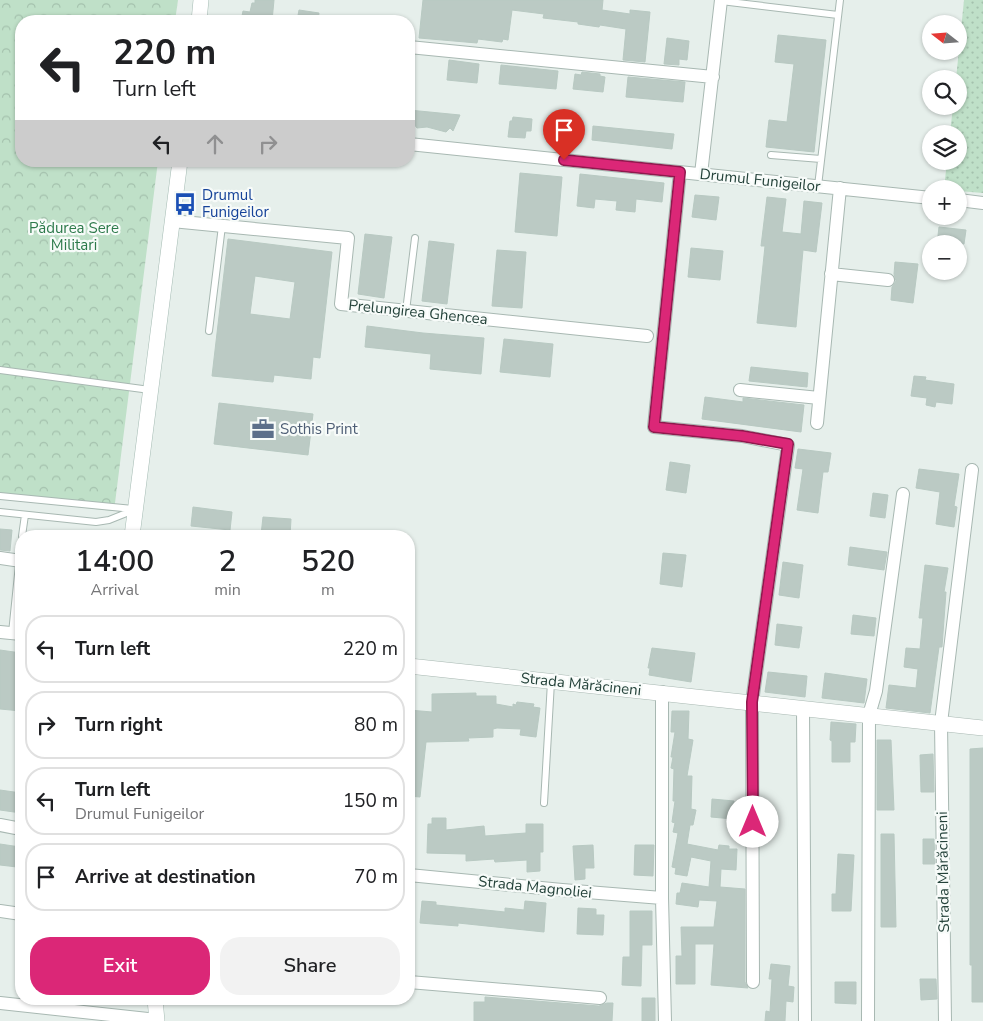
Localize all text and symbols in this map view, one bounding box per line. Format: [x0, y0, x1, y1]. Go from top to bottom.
north arrow [922, 15, 968, 60]
map controls [922, 15, 967, 280]
text: 220 m [113, 29, 216, 76]
icon: left [30, 35, 95, 100]
button: search [922, 70, 967, 115]
text: Turn left [113, 74, 196, 104]
pin [543, 109, 585, 160]
icon: arrive [550, 116, 578, 144]
button: layers [922, 125, 967, 170]
icon: left [148, 130, 176, 158]
icon: ahead [201, 130, 229, 158]
icon: right [254, 130, 282, 158]
street label: Drumul Funigeilor [699, 164, 822, 196]
button: + [922, 180, 967, 225]
place label: Drumul Funigeilor [202, 185, 269, 222]
bus stop icon: Drumul Funigeilor [172, 191, 198, 217]
park label: Pădurea Sere Militari [29, 218, 119, 255]
button: − [922, 235, 967, 280]
street label: Prelungirea Ghencea [347, 295, 489, 329]
office icon: Sothis Print [250, 416, 276, 442]
place label: Sothis Print [280, 419, 359, 439]
text: 14:00 [75, 541, 154, 582]
text: 2 [219, 541, 237, 582]
text: 520 [301, 541, 355, 582]
text: Arrival [91, 579, 139, 601]
text: min [214, 579, 241, 601]
text: m [321, 579, 335, 601]
icon: left [32, 635, 60, 663]
text: Turn left [75, 636, 150, 662]
text: 220 m [343, 636, 398, 662]
street label: Strada Mărăcineni [520, 668, 642, 700]
icon: right [32, 711, 60, 739]
text: Turn right [75, 712, 162, 738]
text: 80 m [354, 712, 398, 738]
text: Turn left [75, 777, 150, 803]
icon: left [32, 787, 60, 815]
text: 150 m [343, 788, 398, 814]
position arrow [726, 795, 778, 847]
text: Drumul Funigeilor [75, 803, 204, 825]
street label: Strada Mărăcineni [932, 811, 954, 933]
icon: arrive [32, 863, 60, 891]
text: Arrive at destination [75, 864, 256, 890]
text: 70 m [354, 864, 398, 890]
street label: Strada Magnoliei [477, 871, 593, 903]
button: Exit [30, 937, 210, 995]
button: Share [220, 937, 400, 995]

